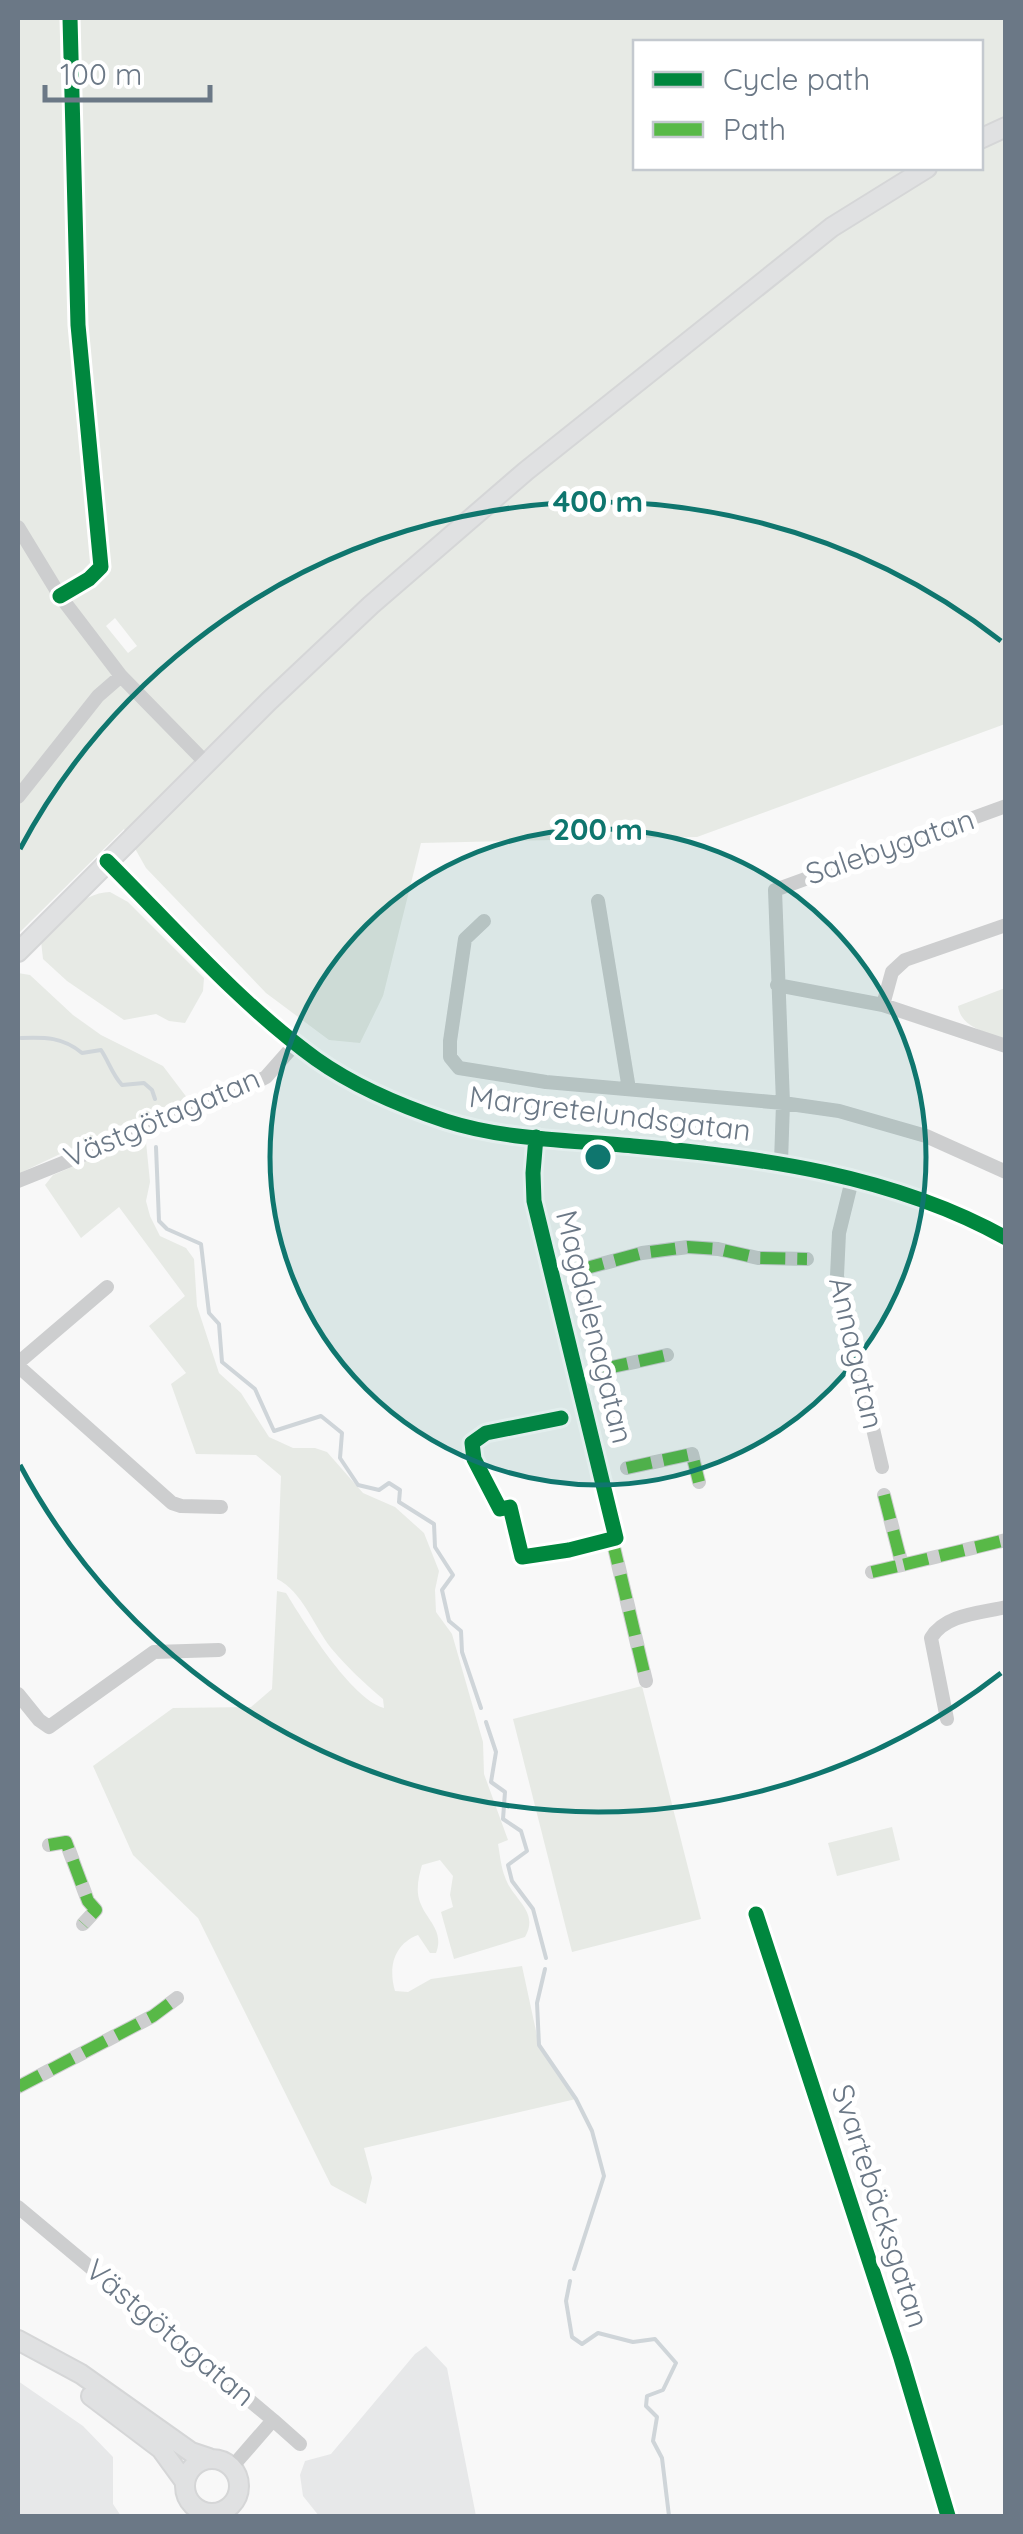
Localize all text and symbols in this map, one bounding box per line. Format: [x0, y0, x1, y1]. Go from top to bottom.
scale bar [45, 40, 210, 102]
legend [633, 40, 983, 170]
text: 100 m [60, 55, 142, 93]
text: Cycle path [723, 60, 870, 98]
text: Path [723, 110, 786, 148]
text: 400 m [553, 482, 643, 520]
street label: Salebygatan [800, 799, 979, 893]
text: 200 m [553, 810, 643, 848]
street label: Västgötagatan [58, 1059, 265, 1175]
street label: Margretelundsgatan [467, 1077, 753, 1149]
centre of rings [580, 1139, 616, 1175]
street label: Magdalenagatan [548, 1206, 642, 1447]
street label: Annagatan [821, 1273, 893, 1432]
street label: Svartebäcksgatan [824, 2079, 938, 2332]
street label: Västgötagatan [78, 2250, 263, 2414]

